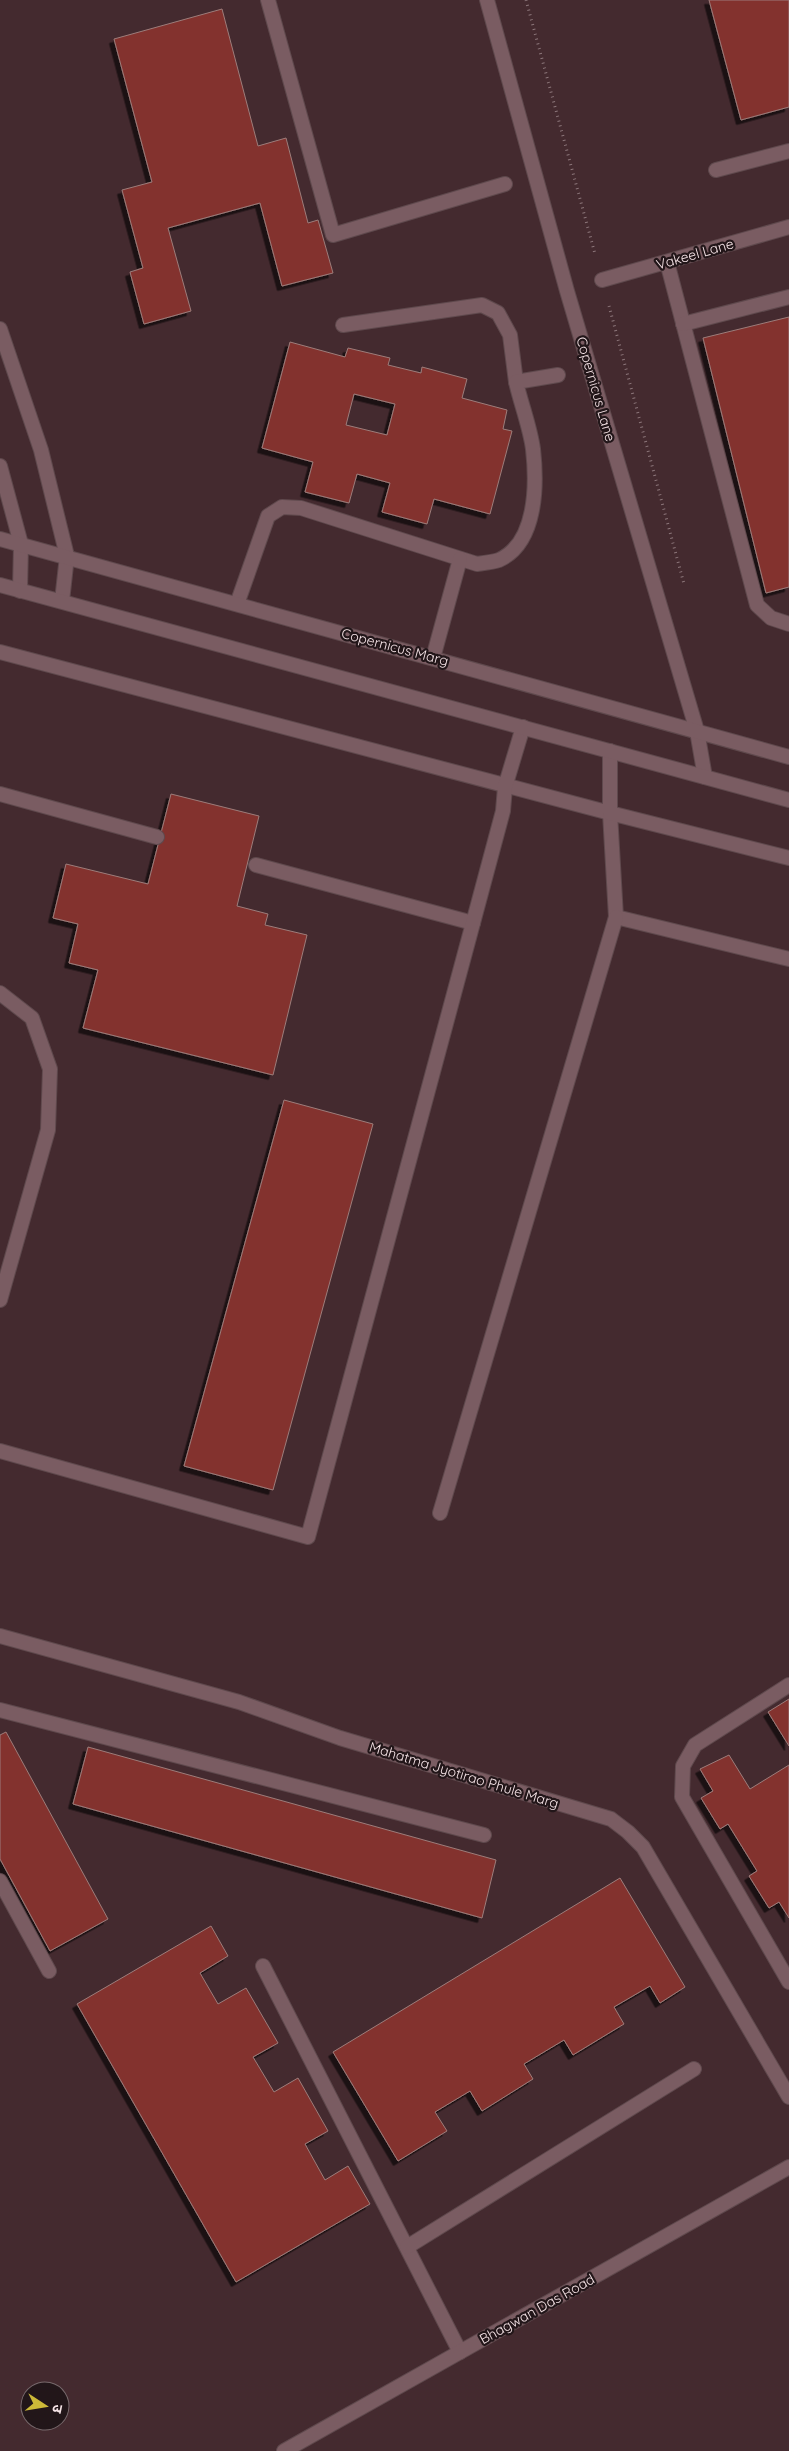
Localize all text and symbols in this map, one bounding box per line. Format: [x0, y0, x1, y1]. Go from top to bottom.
street label: Vakeel Lane [654, 234, 736, 274]
street label: Copernicus Lane [572, 335, 620, 443]
street label: Copernicus Marg [340, 624, 450, 670]
street label: Mahatma Jyotirao Phule Marg [367, 1738, 561, 1812]
street label: Bhagwan Das Road [476, 2270, 598, 2348]
north arrow [20, 2381, 70, 2431]
text: उ [48, 2403, 67, 2415]

